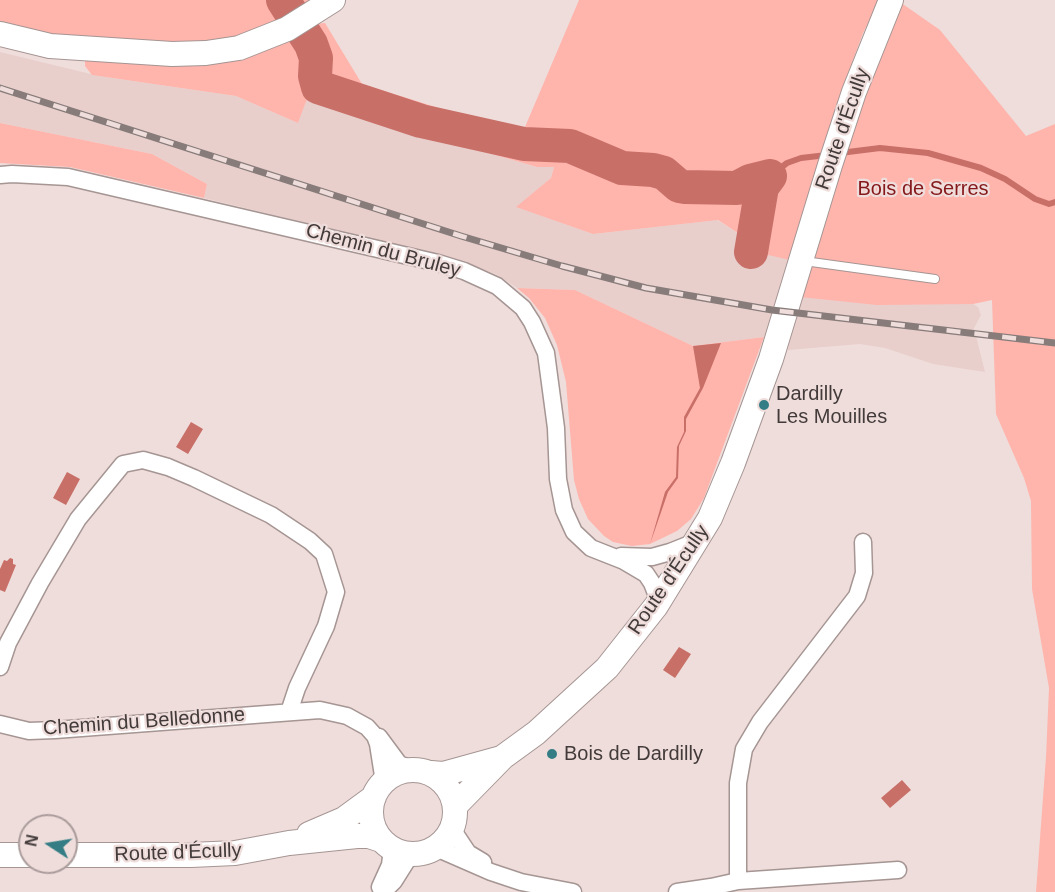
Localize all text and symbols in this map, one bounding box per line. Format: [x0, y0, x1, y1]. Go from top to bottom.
street label: Route d'Écully [811, 65, 875, 193]
park label: Bois de Serres [857, 177, 989, 201]
street label: Chemin du Bruley [303, 219, 463, 283]
place label: Dardilly Les Mouilles [776, 382, 887, 429]
marker: Dardilly Les Mouilles [757, 398, 771, 412]
street label: Route d'Écully [623, 521, 715, 639]
street label: Chemin du Belledonne [42, 703, 246, 741]
place label: Bois de Dardilly [564, 742, 703, 766]
marker: Bois de Dardilly [545, 747, 559, 761]
north arrow [18, 814, 78, 874]
text: N [22, 833, 41, 848]
street label: Route d'Écully [114, 839, 242, 867]

